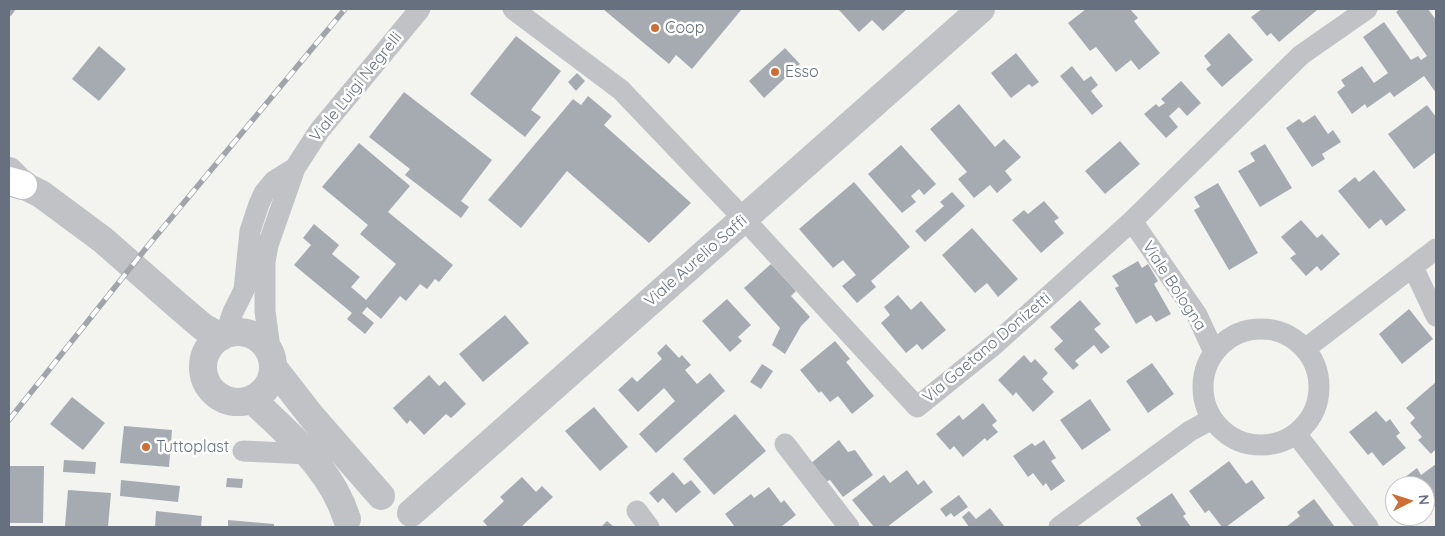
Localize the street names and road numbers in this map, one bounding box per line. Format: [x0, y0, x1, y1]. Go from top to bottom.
street label: Viale Luigi Negrelli [306, 28, 406, 146]
street label: Viale Aurelio Saffi [641, 211, 751, 311]
street label: Viale Bologna [1138, 238, 1210, 334]
street label: Via Gaetano Donizetti [919, 289, 1055, 407]

